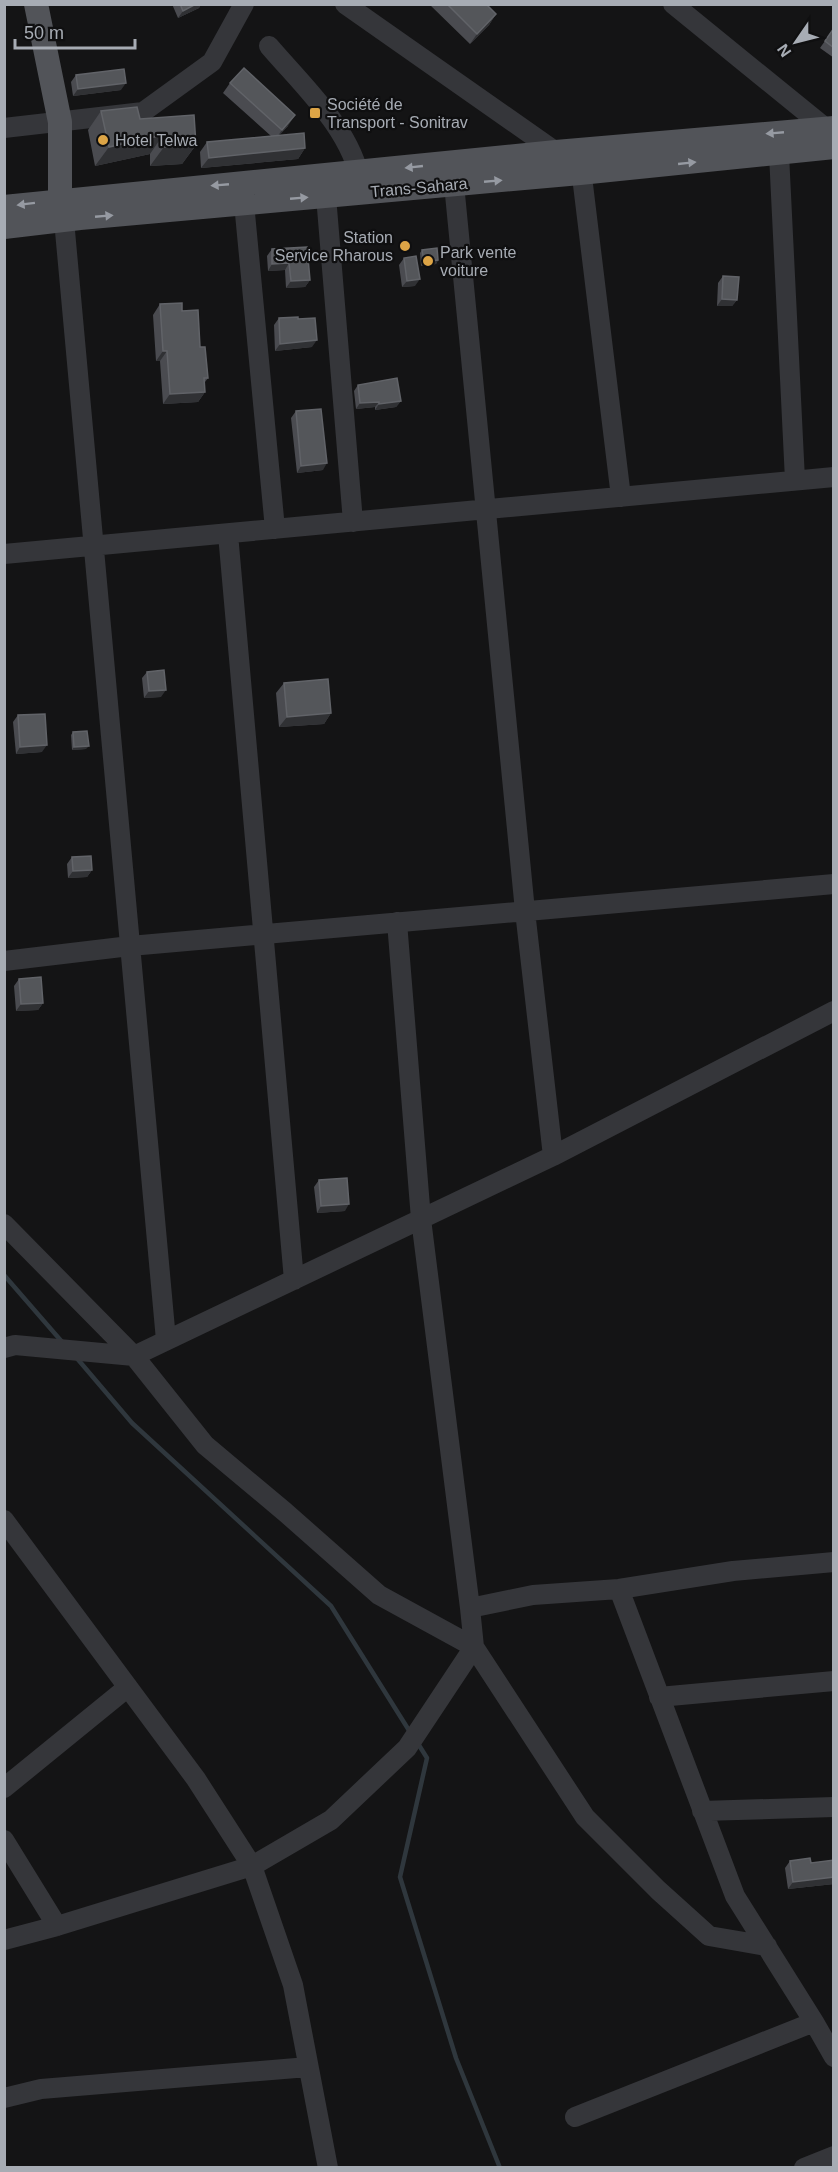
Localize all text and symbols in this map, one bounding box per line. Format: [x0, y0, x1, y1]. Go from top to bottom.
scale bar [15, 12, 135, 50]
north arrow [766, 12, 826, 72]
text: 50 m [24, 23, 64, 43]
text: N [774, 41, 794, 60]
place label: Société de Transport - Sonitrav [327, 96, 468, 131]
marker: Société de Transport - Sonitrav [308, 106, 322, 120]
one-way arrow [766, 128, 785, 138]
place label: Hotel Telwa [115, 132, 198, 149]
marker: Hotel Telwa [96, 133, 110, 147]
one-way arrow [677, 158, 696, 168]
one-way arrow [404, 162, 423, 171]
street label: Trans-Sahara [370, 175, 468, 200]
one-way arrow [483, 176, 502, 185]
one-way arrow [210, 180, 229, 190]
one-way arrow [289, 193, 308, 203]
one-way arrow [16, 199, 35, 209]
one-way arrow [95, 211, 114, 221]
place label: Station Service Rharous [275, 229, 393, 264]
marker: Station Service Rharous [398, 239, 412, 253]
place label: Park vente voiture [440, 244, 517, 279]
marker: Park vente voiture [421, 254, 435, 268]

